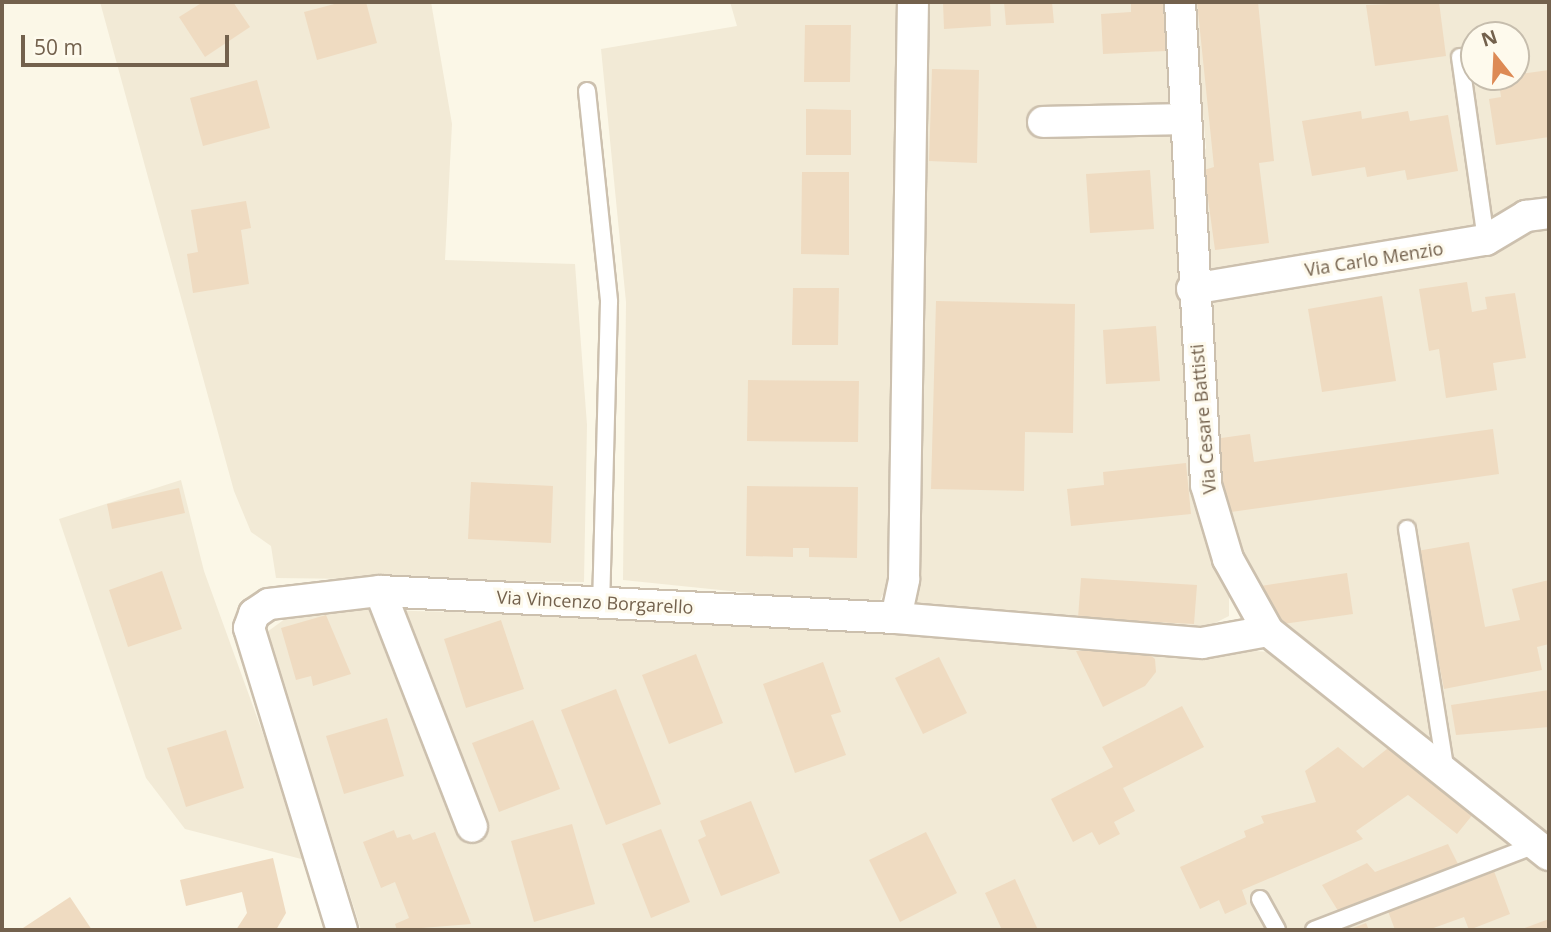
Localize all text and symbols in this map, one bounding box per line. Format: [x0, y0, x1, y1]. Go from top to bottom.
scale bar [24, 21, 233, 65]
north arrow [1460, 21, 1530, 91]
text: N [1478, 23, 1500, 53]
text: 50 m [34, 33, 83, 61]
street label: Via Carlo Menzio [1303, 237, 1445, 281]
street label: Via Cesare Battisti [1186, 343, 1220, 495]
street label: Via Vincenzo Borgarello [496, 586, 694, 618]

